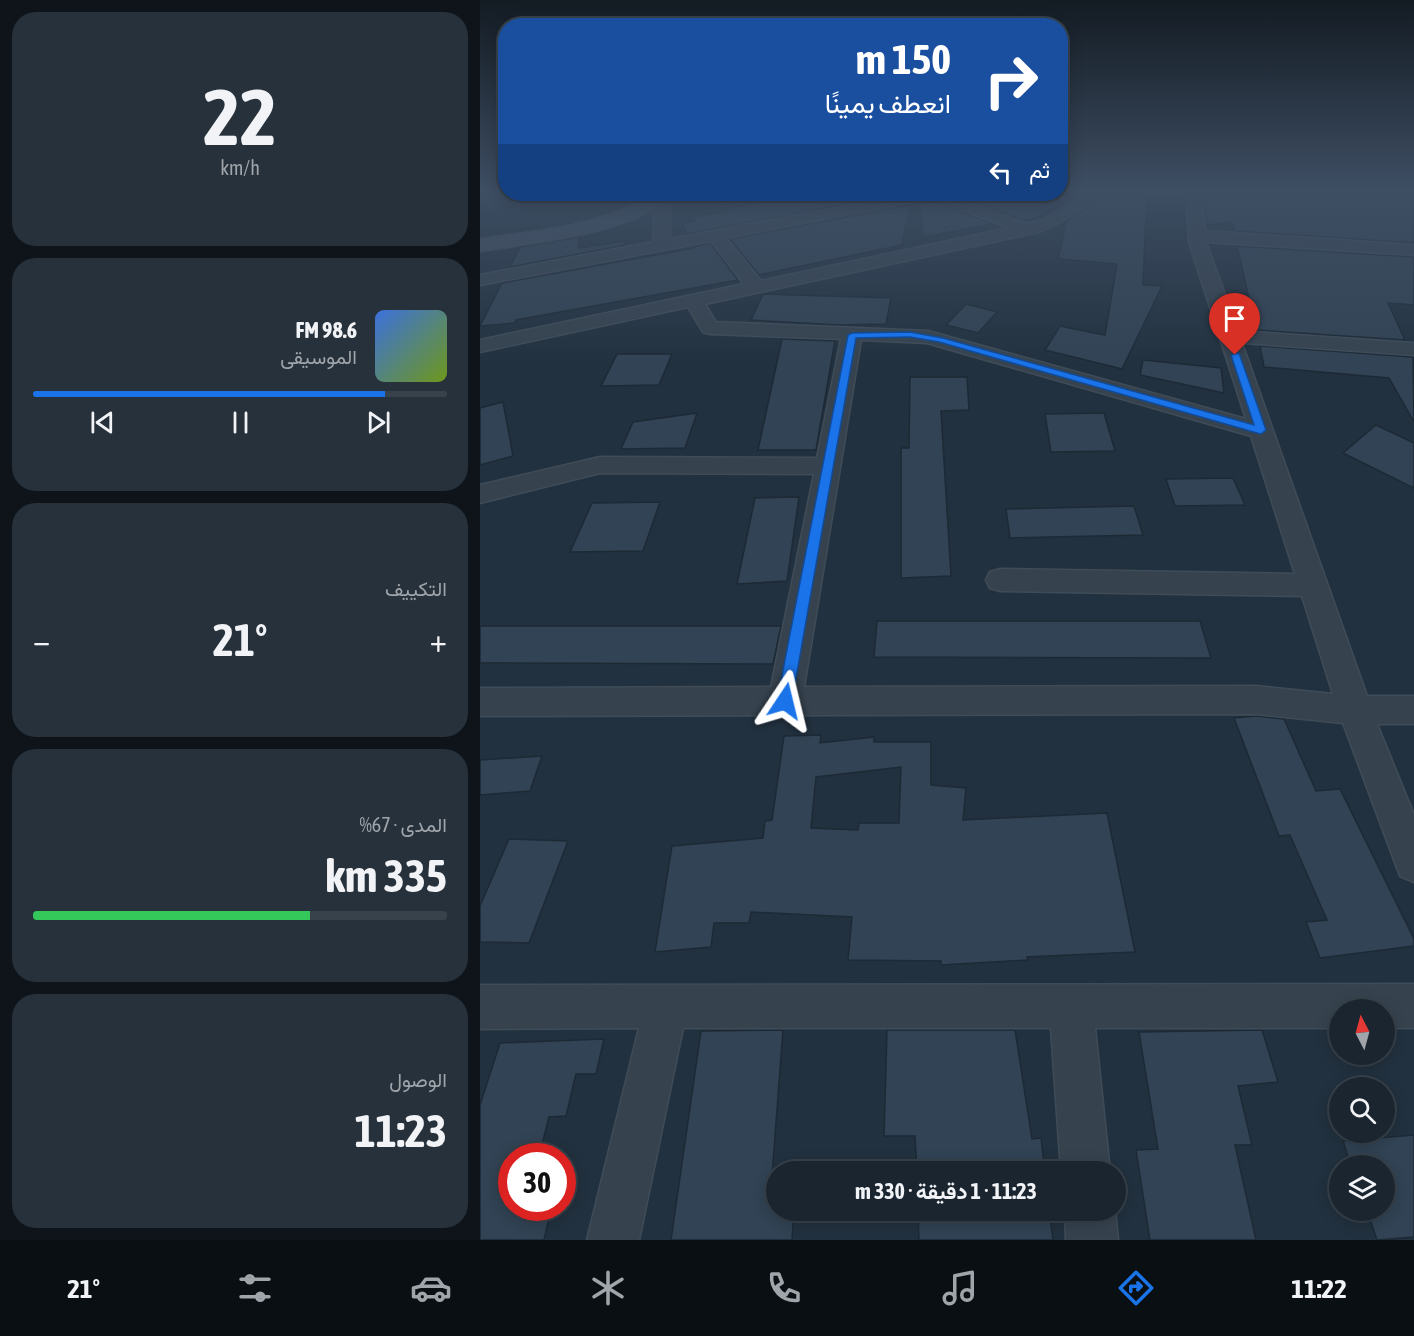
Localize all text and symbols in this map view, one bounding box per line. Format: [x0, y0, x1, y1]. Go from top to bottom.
text: 150 m [856, 35, 951, 83]
icon: right [972, 42, 1050, 120]
text: 22 [203, 72, 277, 162]
text: انعطف يمينًا [825, 88, 951, 119]
text: km/h [220, 156, 260, 179]
icon: left [984, 156, 1017, 189]
text: ثم [1029, 157, 1050, 183]
pin [1209, 293, 1260, 355]
icon: arrive [1218, 302, 1251, 335]
text: 98.6 FM [295, 317, 357, 343]
text: الموسيقى [280, 345, 357, 368]
icon: previous [86, 406, 119, 439]
icon: pause [224, 406, 257, 439]
icon: next [362, 406, 395, 439]
text: التكييف [385, 577, 447, 600]
text: 21° [213, 614, 267, 666]
text: − [33, 621, 50, 659]
text: + [430, 621, 447, 659]
position arrow [753, 669, 817, 733]
text: المدى · 67% [359, 813, 447, 836]
text: 335 km [325, 850, 447, 902]
north arrow [1329, 999, 1395, 1065]
map controls [1329, 999, 1395, 1221]
text: الوصول [389, 1068, 447, 1091]
button: search [1329, 1077, 1395, 1143]
text: 11:23 [354, 1105, 447, 1157]
speed limit sign: 30 [498, 1143, 576, 1221]
button: layers [1329, 1155, 1395, 1221]
text: 11:23 · 1 دقيقة · 330 m [855, 1178, 1037, 1204]
icon: filters [234, 1267, 276, 1309]
icon: car [410, 1267, 452, 1309]
icon: climate [587, 1267, 629, 1309]
icon: phone [763, 1267, 805, 1309]
icon: music [939, 1267, 981, 1309]
icon: directions [1115, 1267, 1157, 1309]
text: 21° [67, 1273, 100, 1304]
text: 11:22 [1291, 1273, 1347, 1304]

